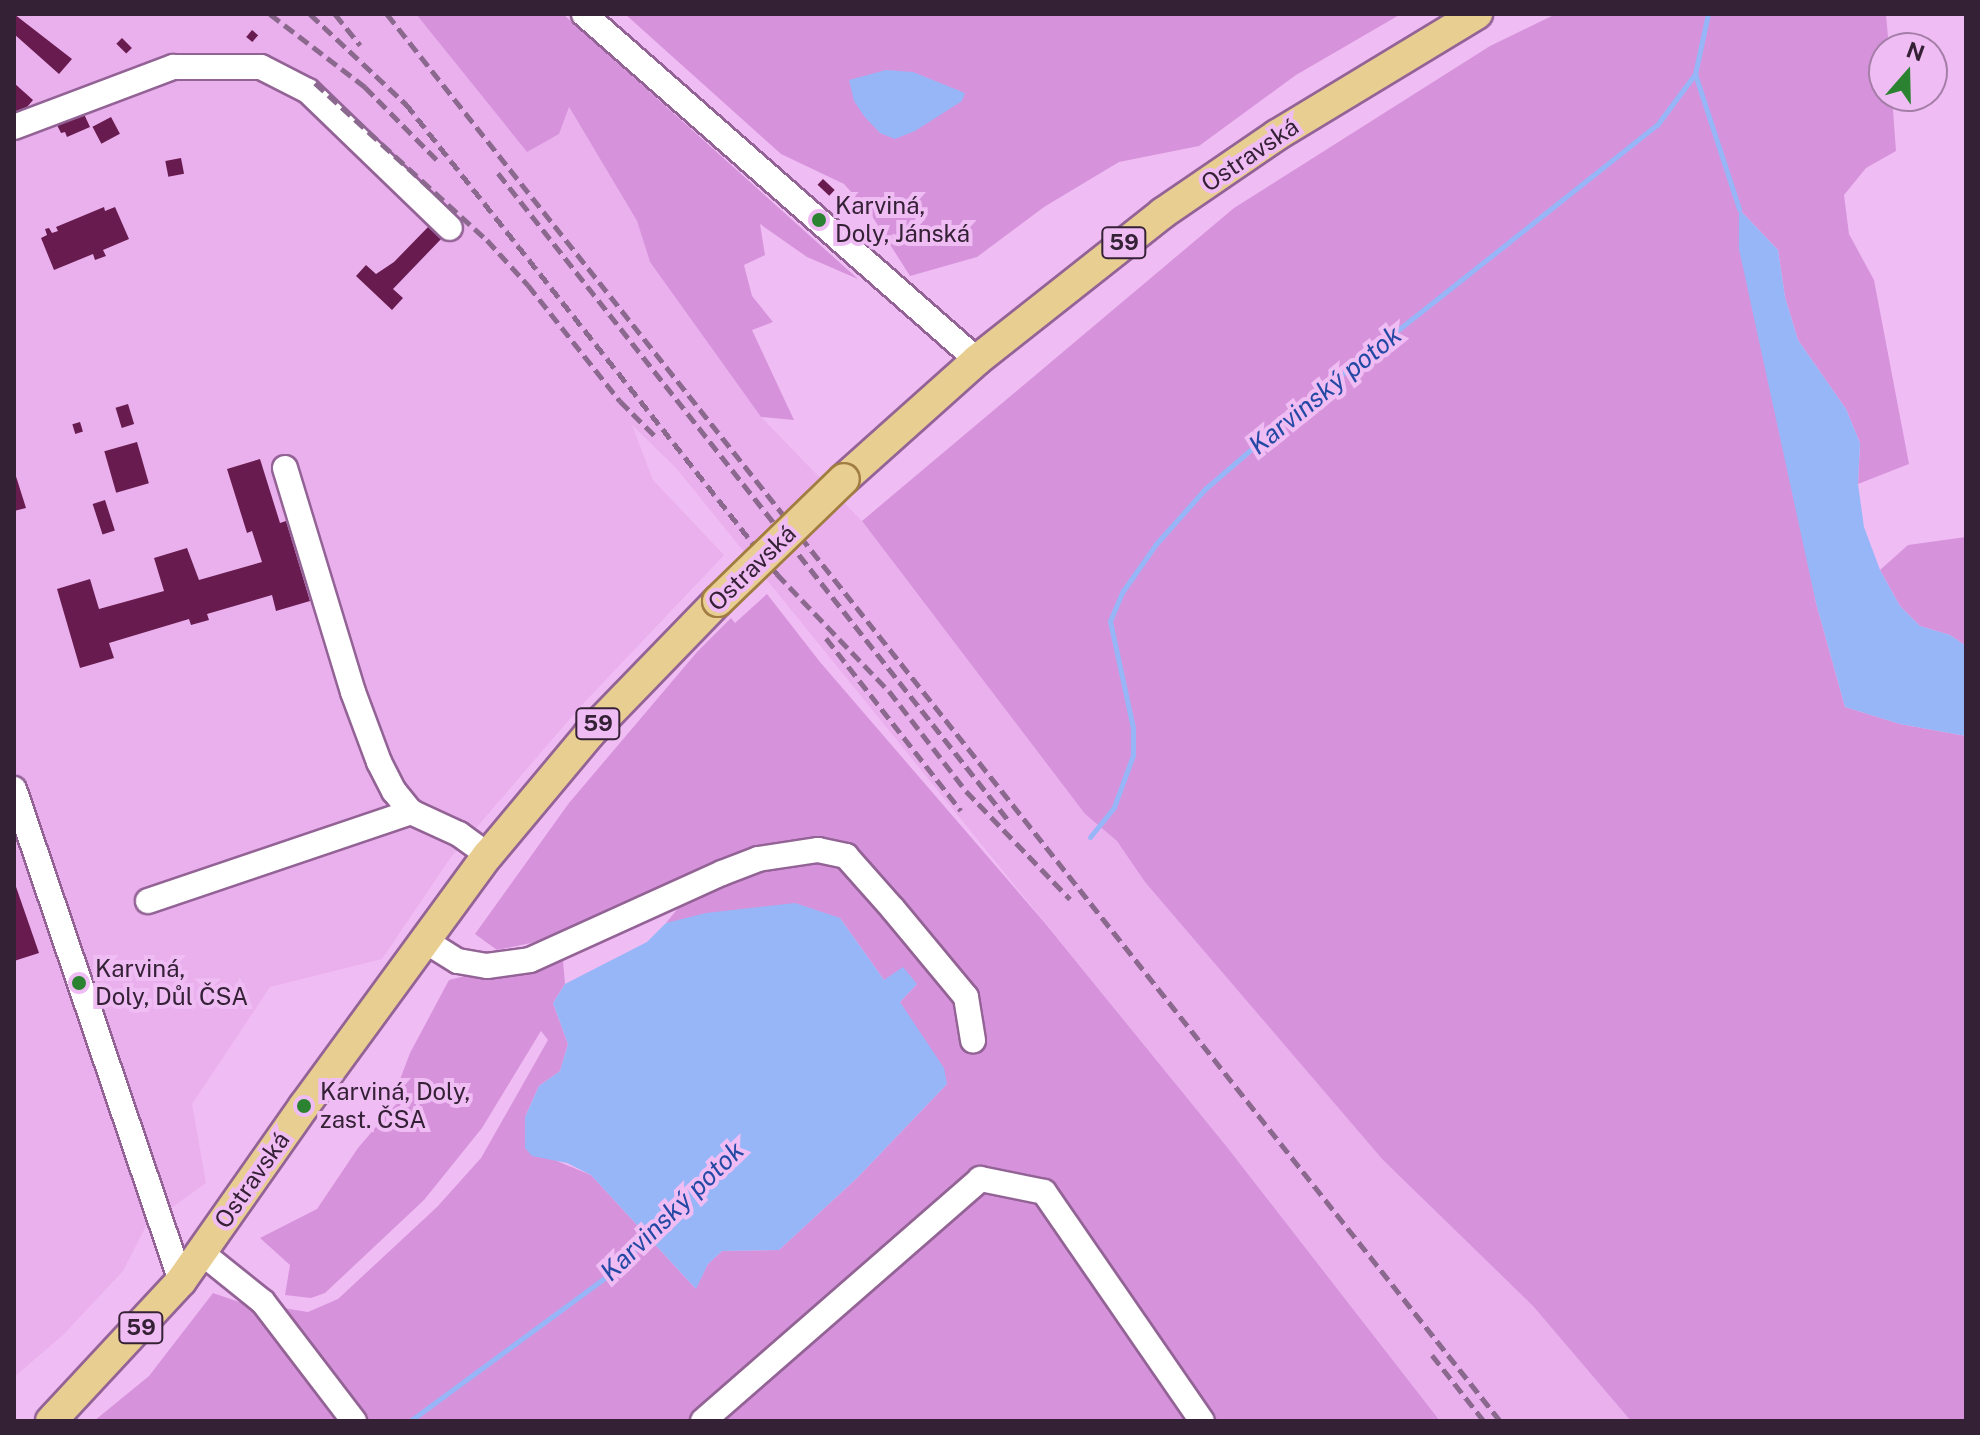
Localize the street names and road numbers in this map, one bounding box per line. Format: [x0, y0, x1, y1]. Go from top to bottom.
street label: Ostravská [1196, 112, 1304, 198]
road number: 59 [1100, 225, 1148, 261]
street label: Ostravská [702, 519, 802, 617]
road number: 59 [574, 706, 622, 742]
street label: Ostravská [208, 1126, 296, 1234]
road number: 59 [117, 1310, 165, 1346]

